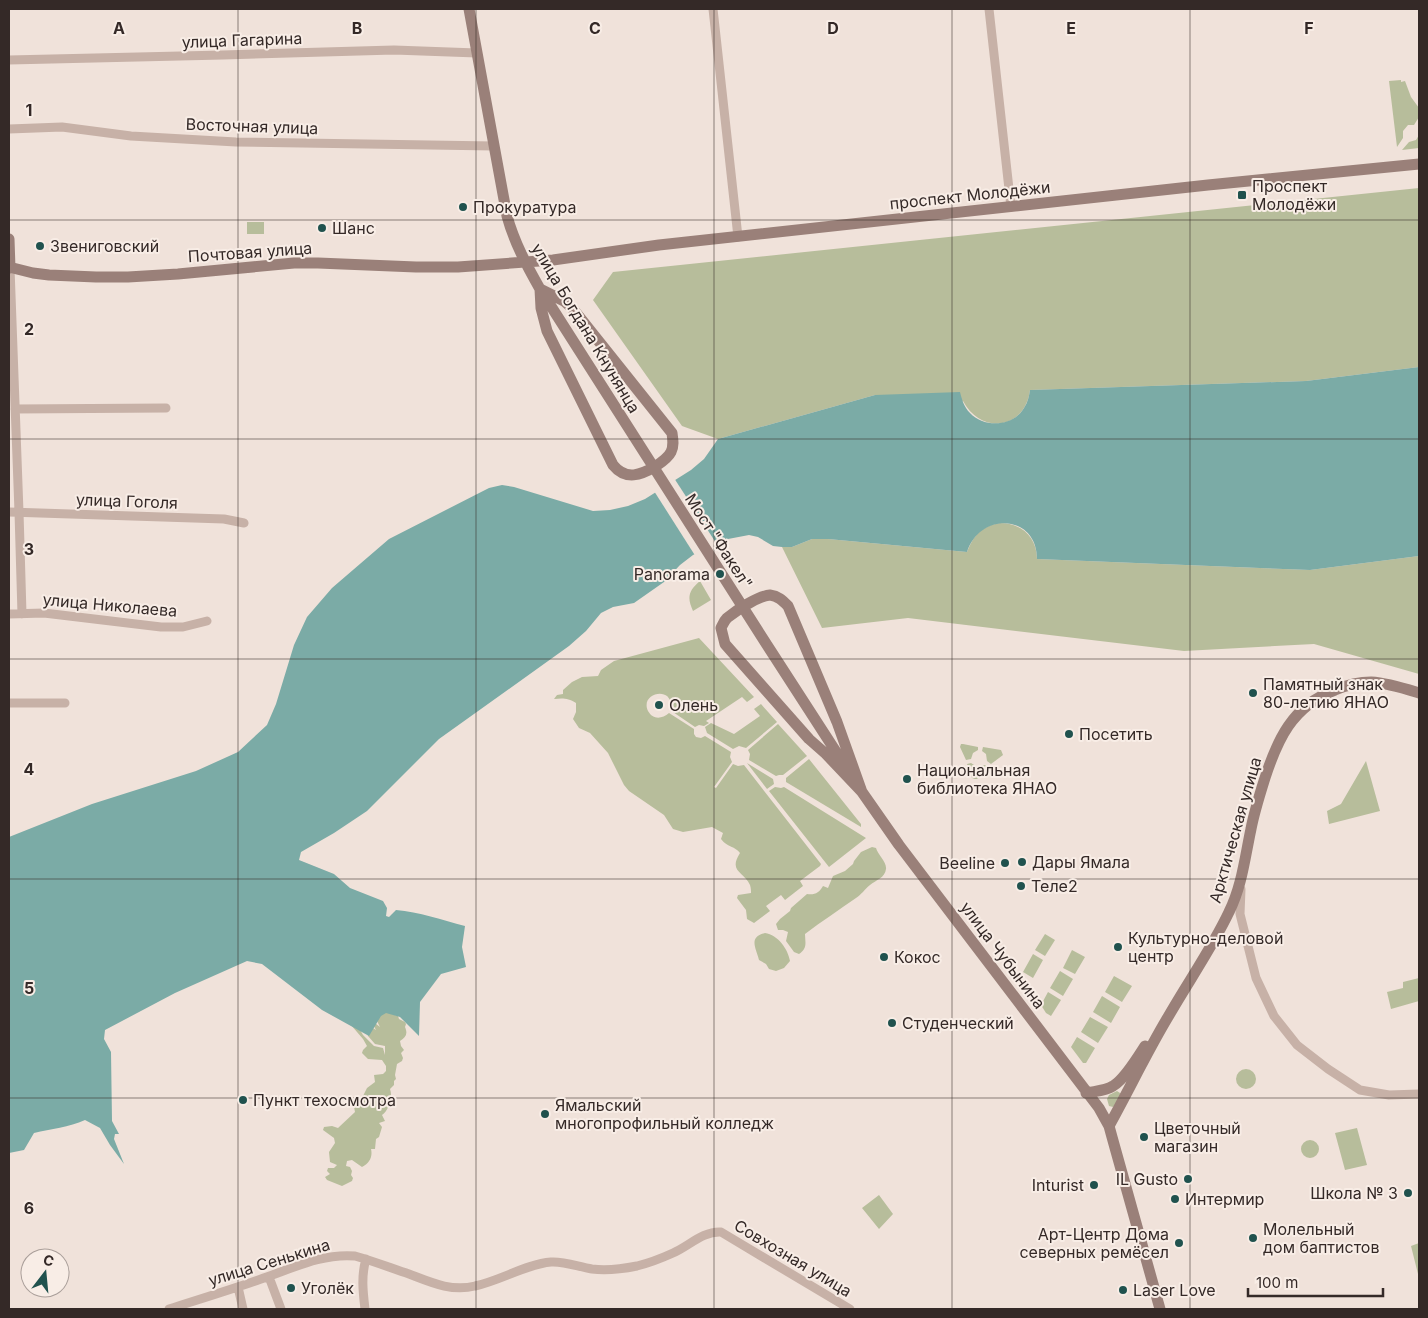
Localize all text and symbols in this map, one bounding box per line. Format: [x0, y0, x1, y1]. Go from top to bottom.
text: A [113, 18, 125, 38]
text: B [352, 18, 362, 38]
text: C [589, 18, 601, 38]
text: D [827, 18, 839, 38]
text: E [1066, 18, 1076, 38]
text: F [1304, 18, 1314, 38]
street label: улица Гагарина [181, 28, 303, 52]
text: 1 [26, 100, 32, 120]
street label: Восточная улица [185, 114, 319, 138]
place label: Проспект Молодёжи [1252, 176, 1336, 214]
street label: проспект Молодёжи [889, 177, 1051, 213]
marker: Проспект Молодёжи [1236, 189, 1248, 201]
place label: Прокуратура [473, 197, 577, 217]
marker: Прокуратура [457, 201, 469, 213]
place label: Шанс [332, 218, 375, 238]
marker: Шанс [316, 222, 328, 234]
place label: Звениговский [50, 236, 159, 256]
street label: Почтовая улица [187, 238, 313, 266]
marker: Звениговский [34, 240, 46, 252]
street label: улица Богдана Кнунянца [527, 240, 645, 416]
text: 2 [24, 319, 34, 339]
street label: улица Гоголя [76, 489, 178, 513]
street label: Мост "Факел" [681, 490, 757, 592]
text: 3 [24, 539, 34, 559]
place label: Panorama [634, 564, 710, 584]
marker: Panorama [714, 568, 726, 580]
street label: улица Николаева [42, 589, 178, 621]
place label: Памятный знак 80-летию ЯНАО [1263, 674, 1389, 712]
marker: Памятный знак 80-летию ЯНАО [1247, 687, 1259, 699]
place label: Олень [669, 695, 718, 715]
marker: Олень [653, 699, 665, 711]
place label: Посетить [1079, 724, 1153, 744]
marker: Посетить [1063, 728, 1075, 740]
street label: Арктическая улица [1205, 755, 1265, 905]
text: 4 [24, 759, 35, 779]
place label: Национальная библиотека ЯНАО [917, 760, 1057, 798]
marker: Национальная библиотека ЯНАО [901, 773, 913, 785]
place label: Дары Ямала [1032, 852, 1130, 872]
place label: Beeline [939, 853, 995, 873]
marker: Дары Ямала [1016, 856, 1028, 868]
marker: Beeline [999, 857, 1011, 869]
place label: Теле2 [1031, 876, 1078, 896]
marker: Теле2 [1015, 880, 1027, 892]
street label: улица Чубынина [956, 898, 1050, 1012]
place label: Культурно-деловой центр [1128, 928, 1283, 966]
marker: Культурно-деловой центр [1112, 941, 1124, 953]
place label: Кокос [894, 947, 941, 967]
marker: Кокос [878, 951, 890, 963]
text: 5 [24, 978, 34, 998]
place label: Студенческий [902, 1013, 1014, 1033]
marker: Студенческий [886, 1017, 898, 1029]
place label: Пункт техосмотра [253, 1090, 396, 1110]
marker: Пункт техосмотра [237, 1094, 249, 1106]
place label: Ямальский многопрофильный колледж [555, 1095, 774, 1133]
marker: Ямальский многопрофильный колледж [539, 1108, 551, 1120]
place label: Цветочный магазин [1154, 1118, 1241, 1156]
marker: Цветочный магазин [1138, 1131, 1150, 1143]
place label: IL Gusto [1116, 1169, 1178, 1189]
marker: IL Gusto [1182, 1173, 1194, 1185]
place label: Inturist [1032, 1175, 1084, 1195]
marker: Inturist [1088, 1179, 1100, 1191]
place label: Школа № 3 [1310, 1183, 1398, 1203]
marker: Школа № 3 [1402, 1187, 1414, 1199]
place label: Интермир [1185, 1189, 1264, 1209]
marker: Интермир [1169, 1193, 1181, 1205]
text: 6 [24, 1198, 34, 1218]
street label: Совхозная улица [731, 1215, 855, 1301]
place label: Молельный дом баптистов [1263, 1219, 1379, 1257]
place label: Арт-Центр Дома северных ремёсел [1019, 1224, 1169, 1262]
marker: Молельный дом баптистов [1247, 1232, 1259, 1244]
street label: улица Сенькина [206, 1234, 332, 1290]
marker: Арт-Центр Дома северных ремёсел [1173, 1237, 1185, 1249]
north arrow [20, 1248, 70, 1298]
text: С [41, 1250, 56, 1270]
scale bar [1248, 1266, 1383, 1298]
text: 100 m [1256, 1273, 1298, 1292]
place label: Уголёк [301, 1278, 354, 1298]
place label: Laser Love [1133, 1280, 1216, 1300]
marker: Уголёк [285, 1282, 297, 1294]
marker: Laser Love [1117, 1284, 1129, 1296]

